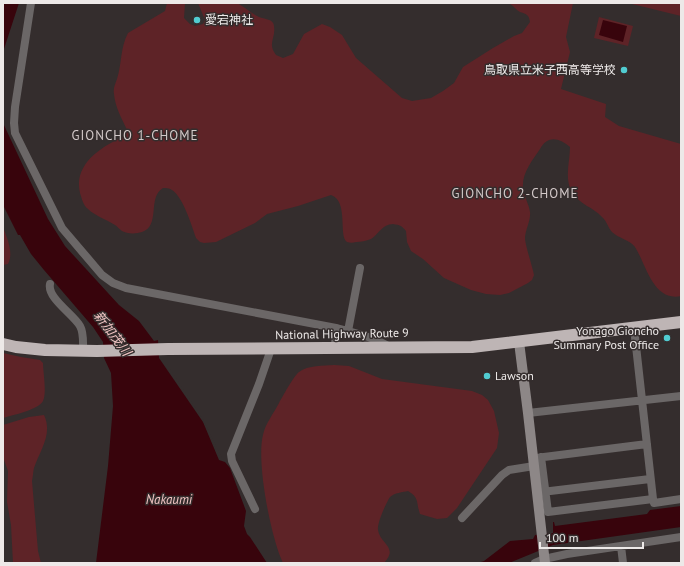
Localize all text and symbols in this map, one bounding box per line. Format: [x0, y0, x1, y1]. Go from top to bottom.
place label: 愛宕神社 [205, 12, 253, 27]
marker: 愛宕神社 [192, 15, 202, 25]
place label: 鳥取県立米子西高等学校 [484, 62, 616, 77]
marker: 鳥取県立米子西高等学校 [619, 65, 629, 75]
district label: GIONCHO 1-CHOME [72, 127, 198, 144]
district label: GIONCHO 2-CHOME [452, 185, 578, 202]
water label: 新加茂川 [90, 307, 136, 361]
place label: Yonago Gioncho Summary Post Office [553, 323, 659, 352]
street label: National Highway Route 9 [275, 325, 409, 342]
marker: Yonago Gioncho Summary Post Office [662, 333, 672, 343]
place label: Lawson [495, 368, 534, 383]
marker: Lawson [482, 371, 492, 381]
water label: Nakaumi [146, 491, 193, 508]
scale bar [540, 524, 643, 550]
text: 100 m [546, 530, 579, 545]

